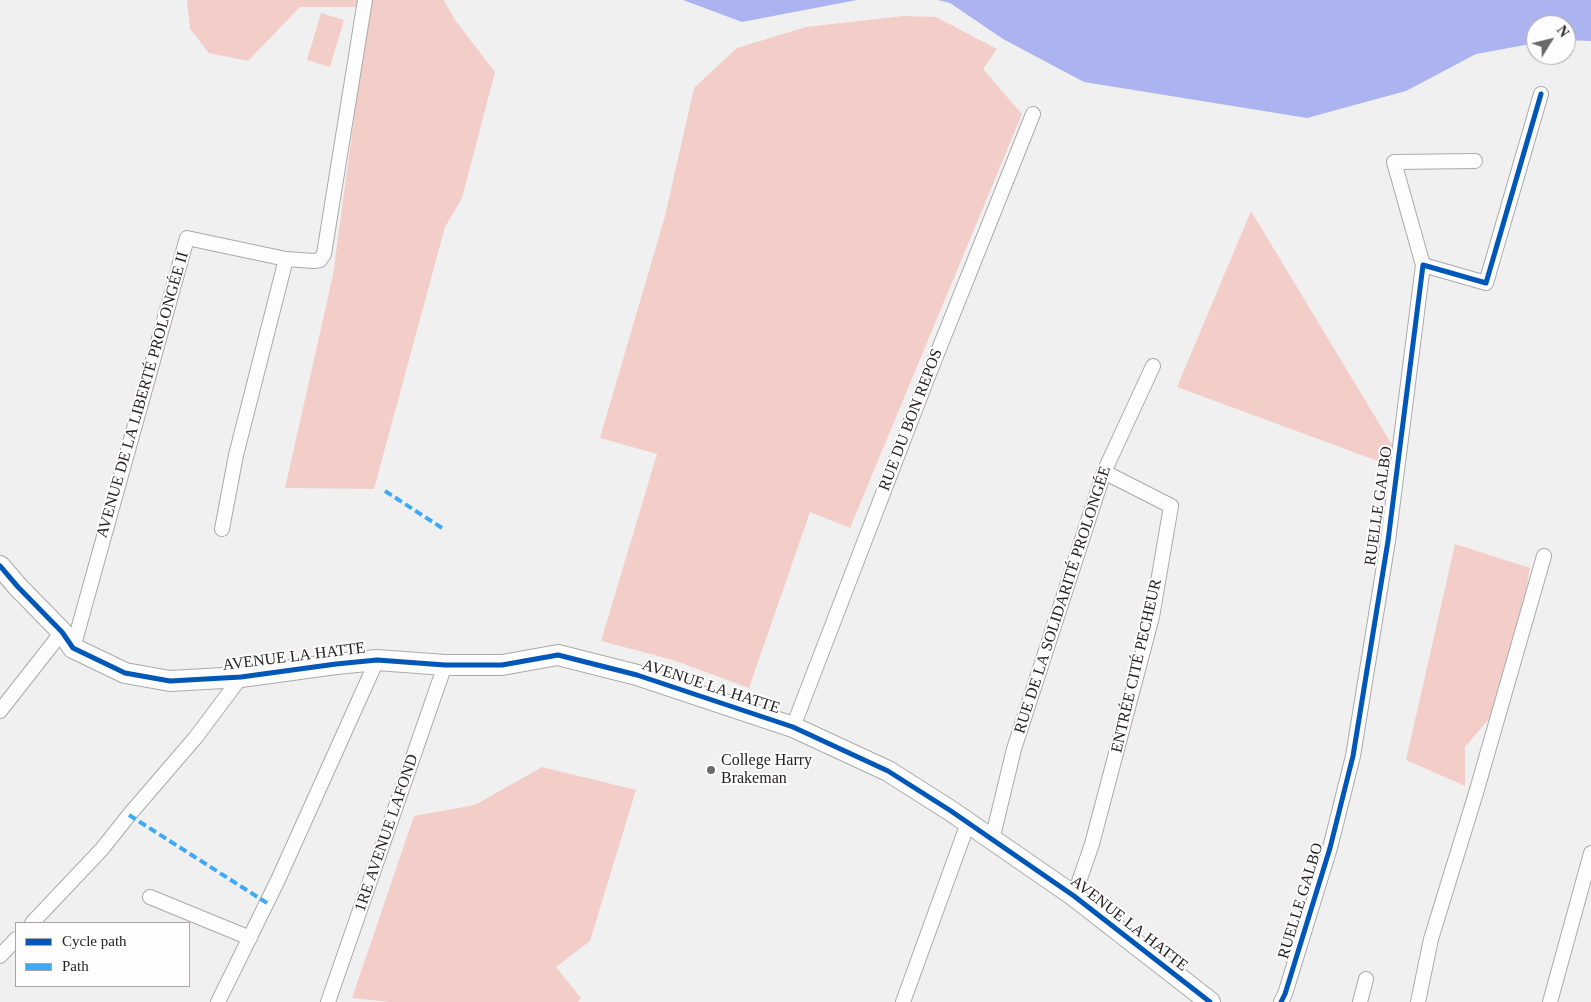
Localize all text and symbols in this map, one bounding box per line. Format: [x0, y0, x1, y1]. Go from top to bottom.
north arrow [1526, 15, 1576, 65]
text: N [1554, 23, 1572, 40]
street label: AVENUE DE LA LIBERTÉ PROLONGÉE II [93, 250, 193, 540]
street label: RUE DU BON REPOS [875, 346, 947, 494]
street label: RUELLE GALBO [1361, 445, 1397, 567]
street label: RUE DE LA SOLIDARITÉ PROLONGÉE [1011, 464, 1115, 736]
street label: ENTRÉE CITÉ PECHEUR [1108, 577, 1166, 755]
street label: AVENUE LA HATTE [222, 639, 366, 675]
street label: AVENUE LA HATTE [640, 656, 782, 718]
place label: College Harry Brakeman [721, 751, 812, 789]
street label: 1RE AVENUE LAFOND [351, 752, 423, 914]
marker: College Harry Brakeman [705, 764, 717, 776]
street label: RUELLE GALBO [1274, 841, 1328, 961]
street label: AVENUE LA HATTE [1066, 872, 1192, 976]
legend [15, 922, 190, 987]
text: Cycle path [62, 933, 127, 949]
text: Path [62, 958, 89, 974]

